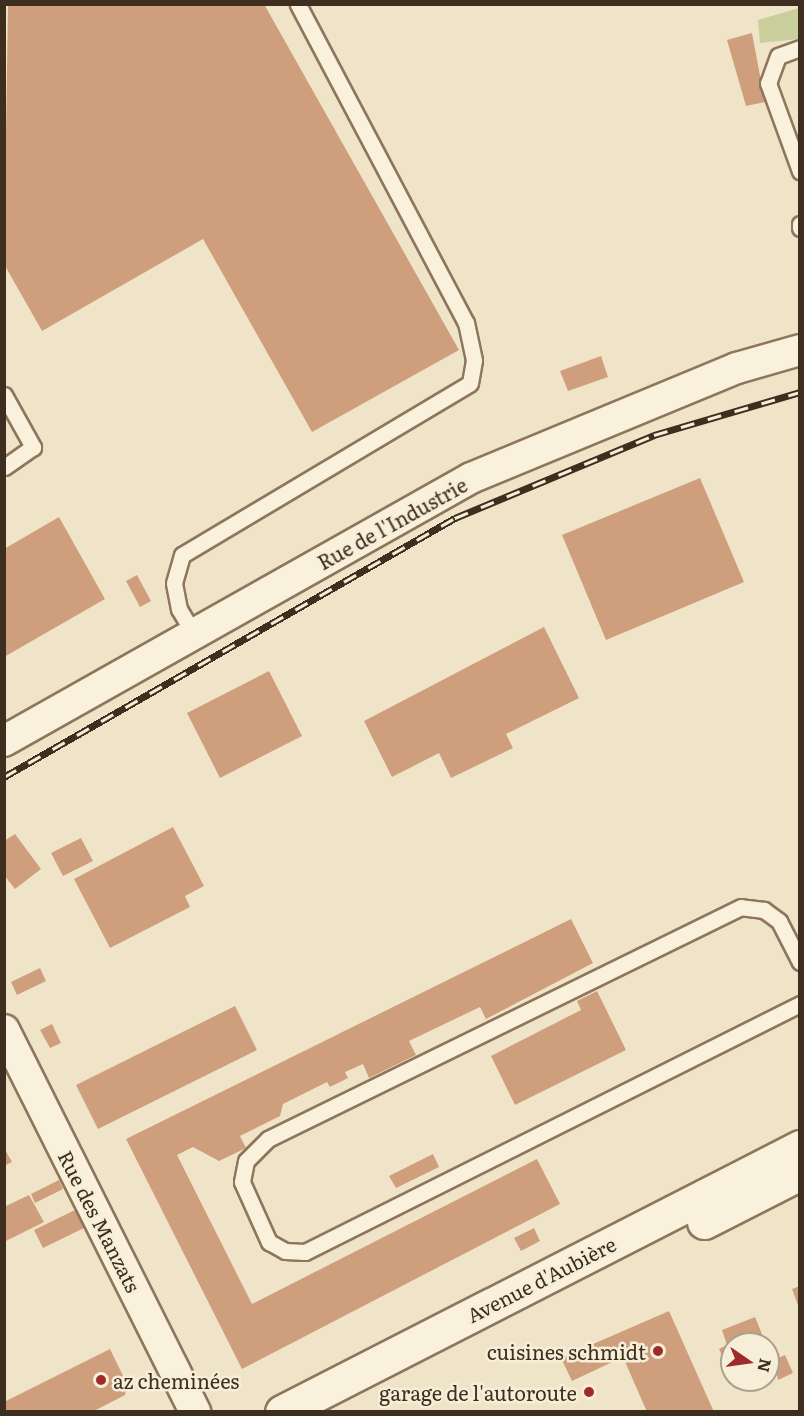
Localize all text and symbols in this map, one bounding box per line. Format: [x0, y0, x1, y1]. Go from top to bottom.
street label: Rue de l'Industrie [313, 472, 471, 574]
street label: Rue des Manzats [54, 1146, 146, 1296]
street label: Avenue d'Aubière [462, 1231, 620, 1327]
north arrow [720, 1332, 780, 1392]
place label: cuisines schmidt [487, 1339, 646, 1363]
marker: cuisines schmidt [651, 1344, 665, 1358]
text: N [752, 1356, 779, 1375]
place label: az cheminées [113, 1368, 239, 1392]
marker: az cheminées [94, 1373, 108, 1387]
place label: garage de l'autoroute [379, 1380, 577, 1404]
marker: garage de l'autoroute [582, 1385, 596, 1399]

